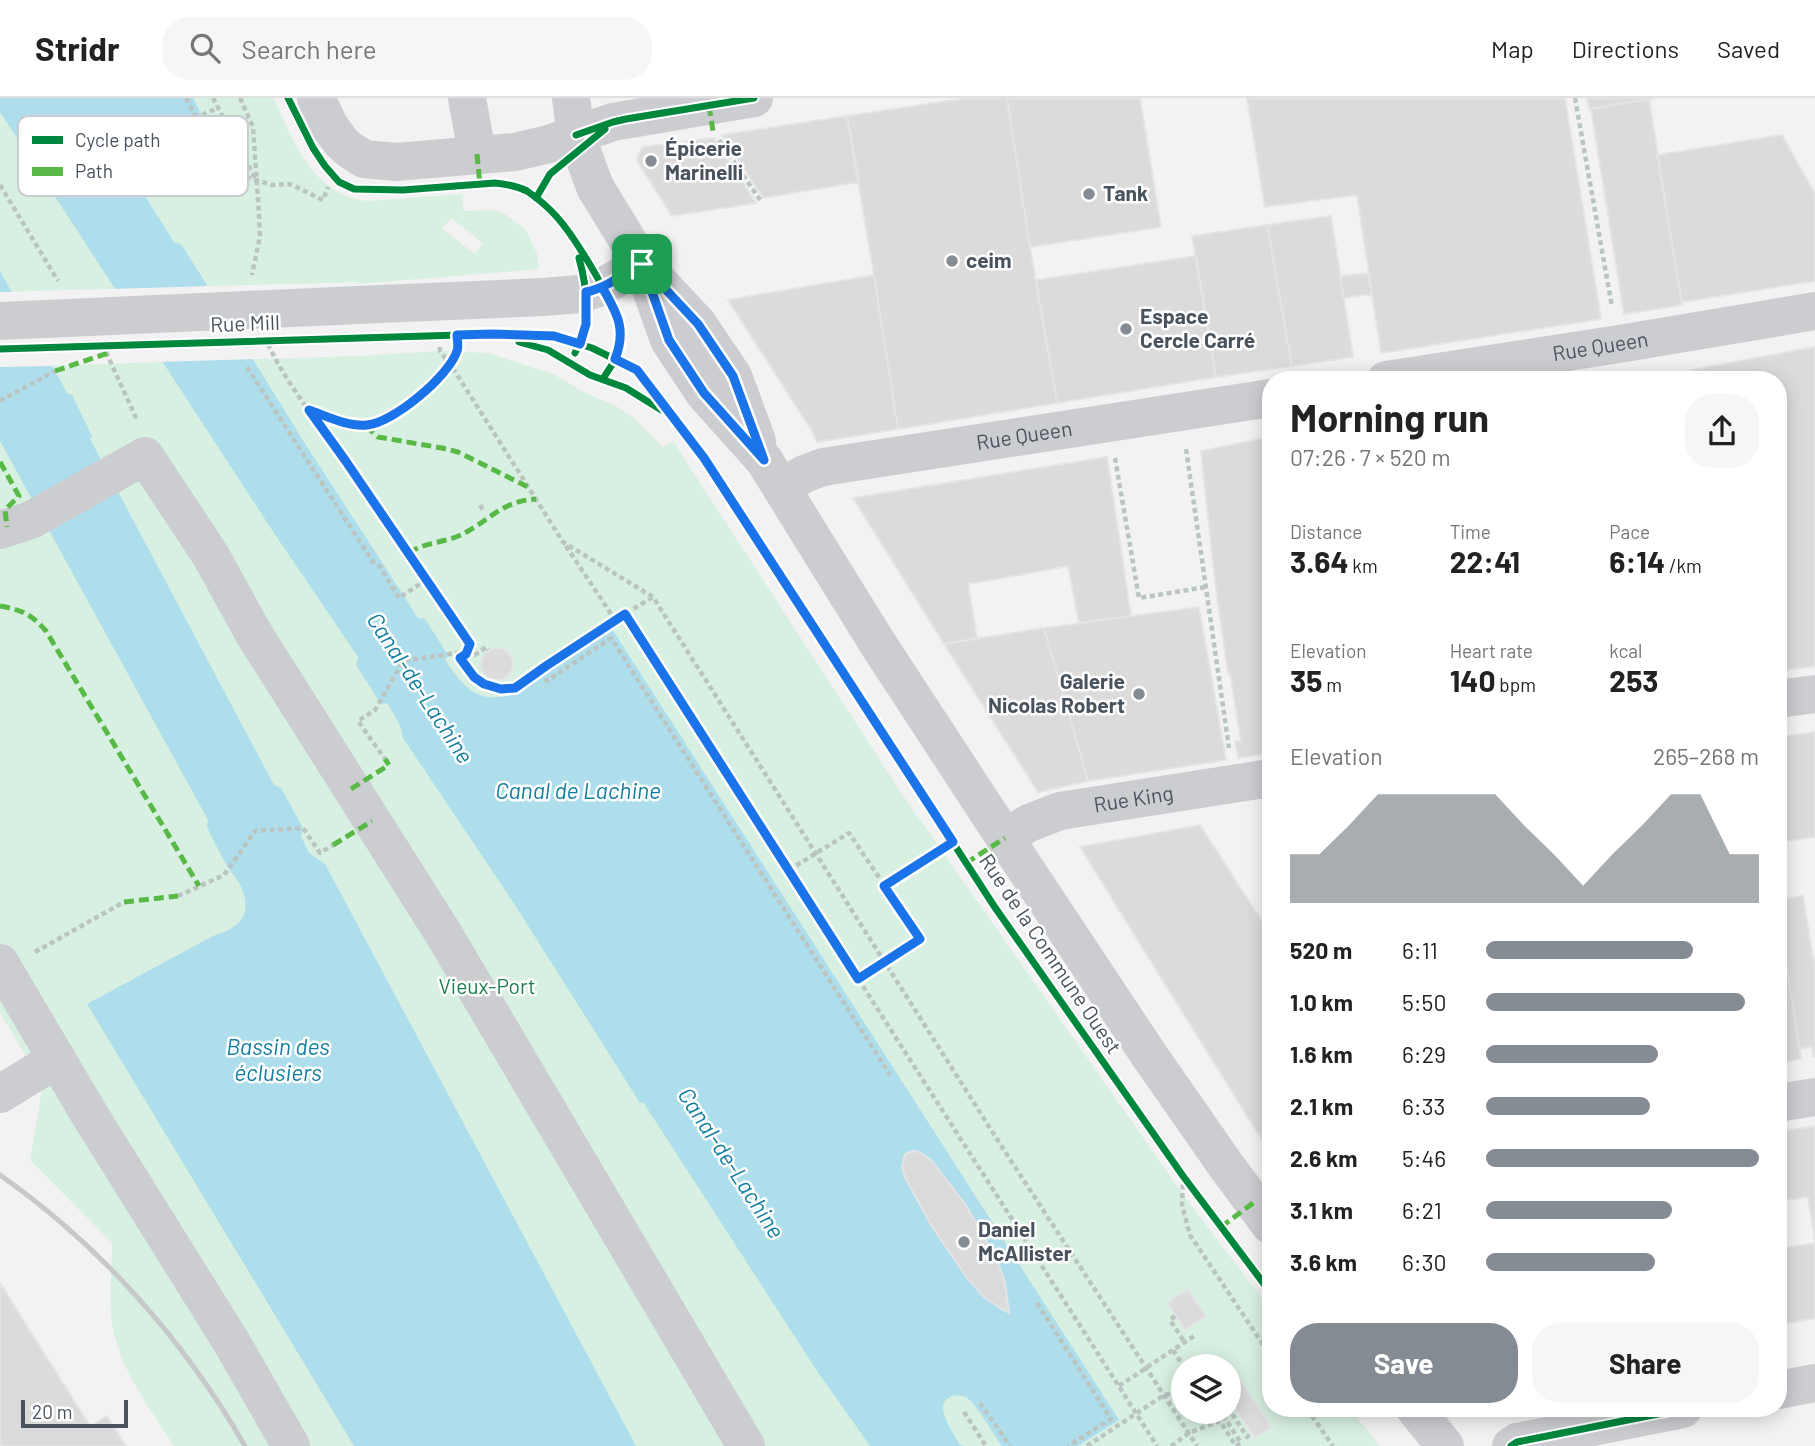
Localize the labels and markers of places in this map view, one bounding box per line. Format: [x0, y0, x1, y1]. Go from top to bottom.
place label: Épicerie Marinelli [665, 135, 743, 184]
marker: Épicerie Marinelli [643, 153, 659, 169]
place label: Tank [1103, 180, 1148, 205]
marker: Tank [1081, 186, 1097, 202]
pin [612, 234, 672, 294]
place label: ceim [966, 247, 1012, 272]
marker: ceim [944, 253, 960, 269]
place label: Espace Cercle Carré [1140, 303, 1255, 352]
marker: Espace Cercle Carré [1118, 321, 1134, 337]
place label: Galerie Nicolas Robert [988, 668, 1125, 717]
marker: Galerie Nicolas Robert [1131, 686, 1147, 702]
place label: Daniel McAllister [978, 1216, 1072, 1265]
marker: Daniel McAllister [956, 1234, 972, 1250]

